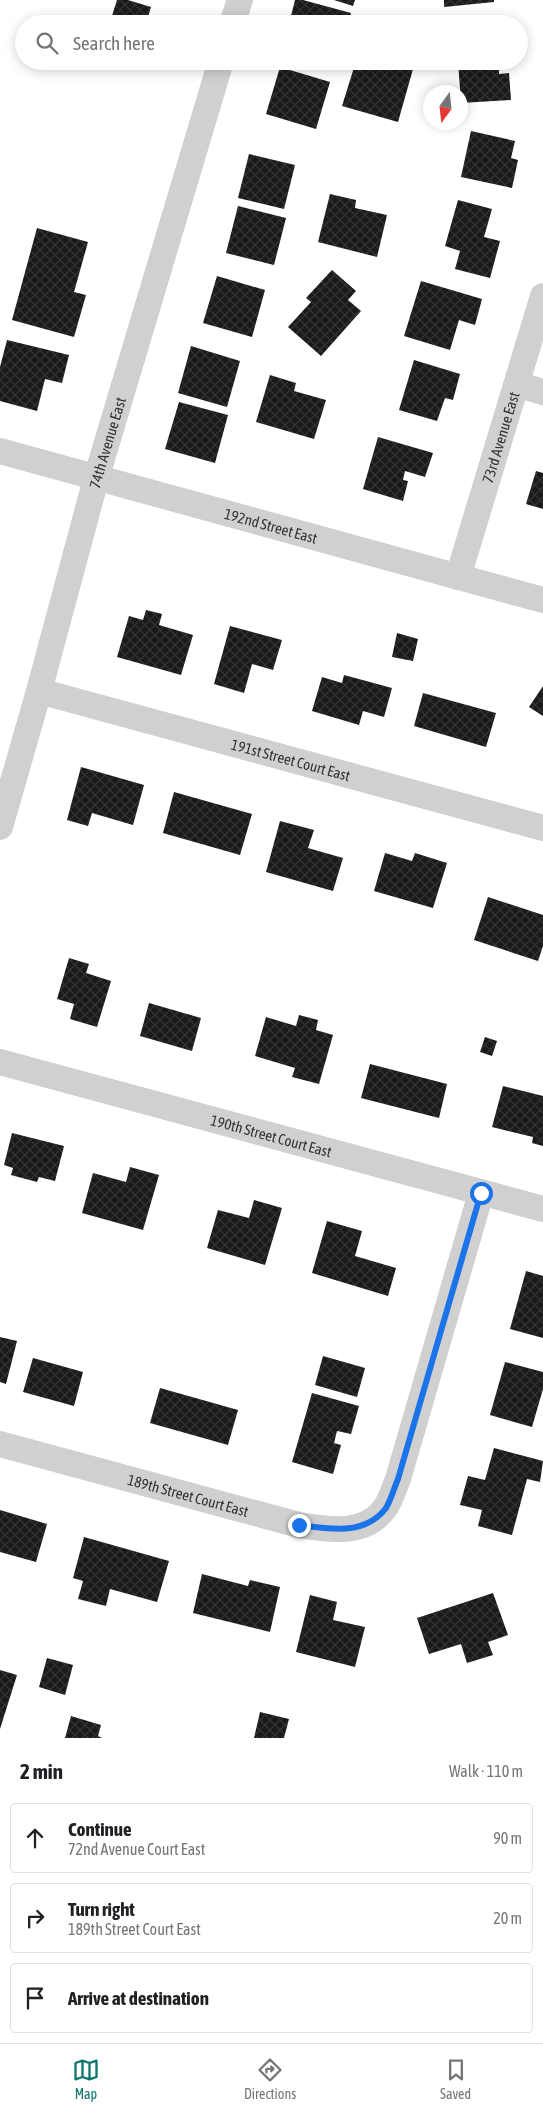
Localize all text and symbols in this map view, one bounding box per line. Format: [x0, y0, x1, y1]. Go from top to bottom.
search box [15, 15, 528, 70]
icon: search [33, 29, 61, 57]
text: Search here [73, 32, 155, 54]
north arrow [423, 85, 468, 130]
street label: 73rd Avenue East [478, 390, 522, 485]
street label: 74th Avenue East [85, 395, 129, 490]
street label: 192nd Street East [223, 505, 319, 546]
street label: 191st Street Court East [229, 735, 352, 784]
street label: 190th Street Court East [209, 1111, 334, 1160]
route start [470, 1182, 493, 1205]
street label: 189th Street Court East [126, 1470, 251, 1519]
route end [288, 1514, 311, 1537]
text: 2 min [20, 1759, 63, 1783]
text: Walk · 110 m [449, 1762, 523, 1780]
text: Continue [68, 1818, 132, 1840]
icon: ahead [21, 1824, 49, 1852]
text: 90 m [493, 1829, 522, 1847]
text: 72nd Avenue Court East [68, 1840, 205, 1858]
text: Turn right [68, 1898, 135, 1920]
icon: right [21, 1904, 49, 1932]
text: 20 m [493, 1909, 522, 1927]
text: 189th Street Court East [68, 1920, 201, 1938]
icon: arrive [21, 1984, 49, 2012]
text: Arrive at destination [68, 1987, 209, 2009]
tab: Map [72, 2056, 100, 2102]
tab: Directions [244, 2056, 296, 2102]
tab: Saved [440, 2056, 471, 2102]

